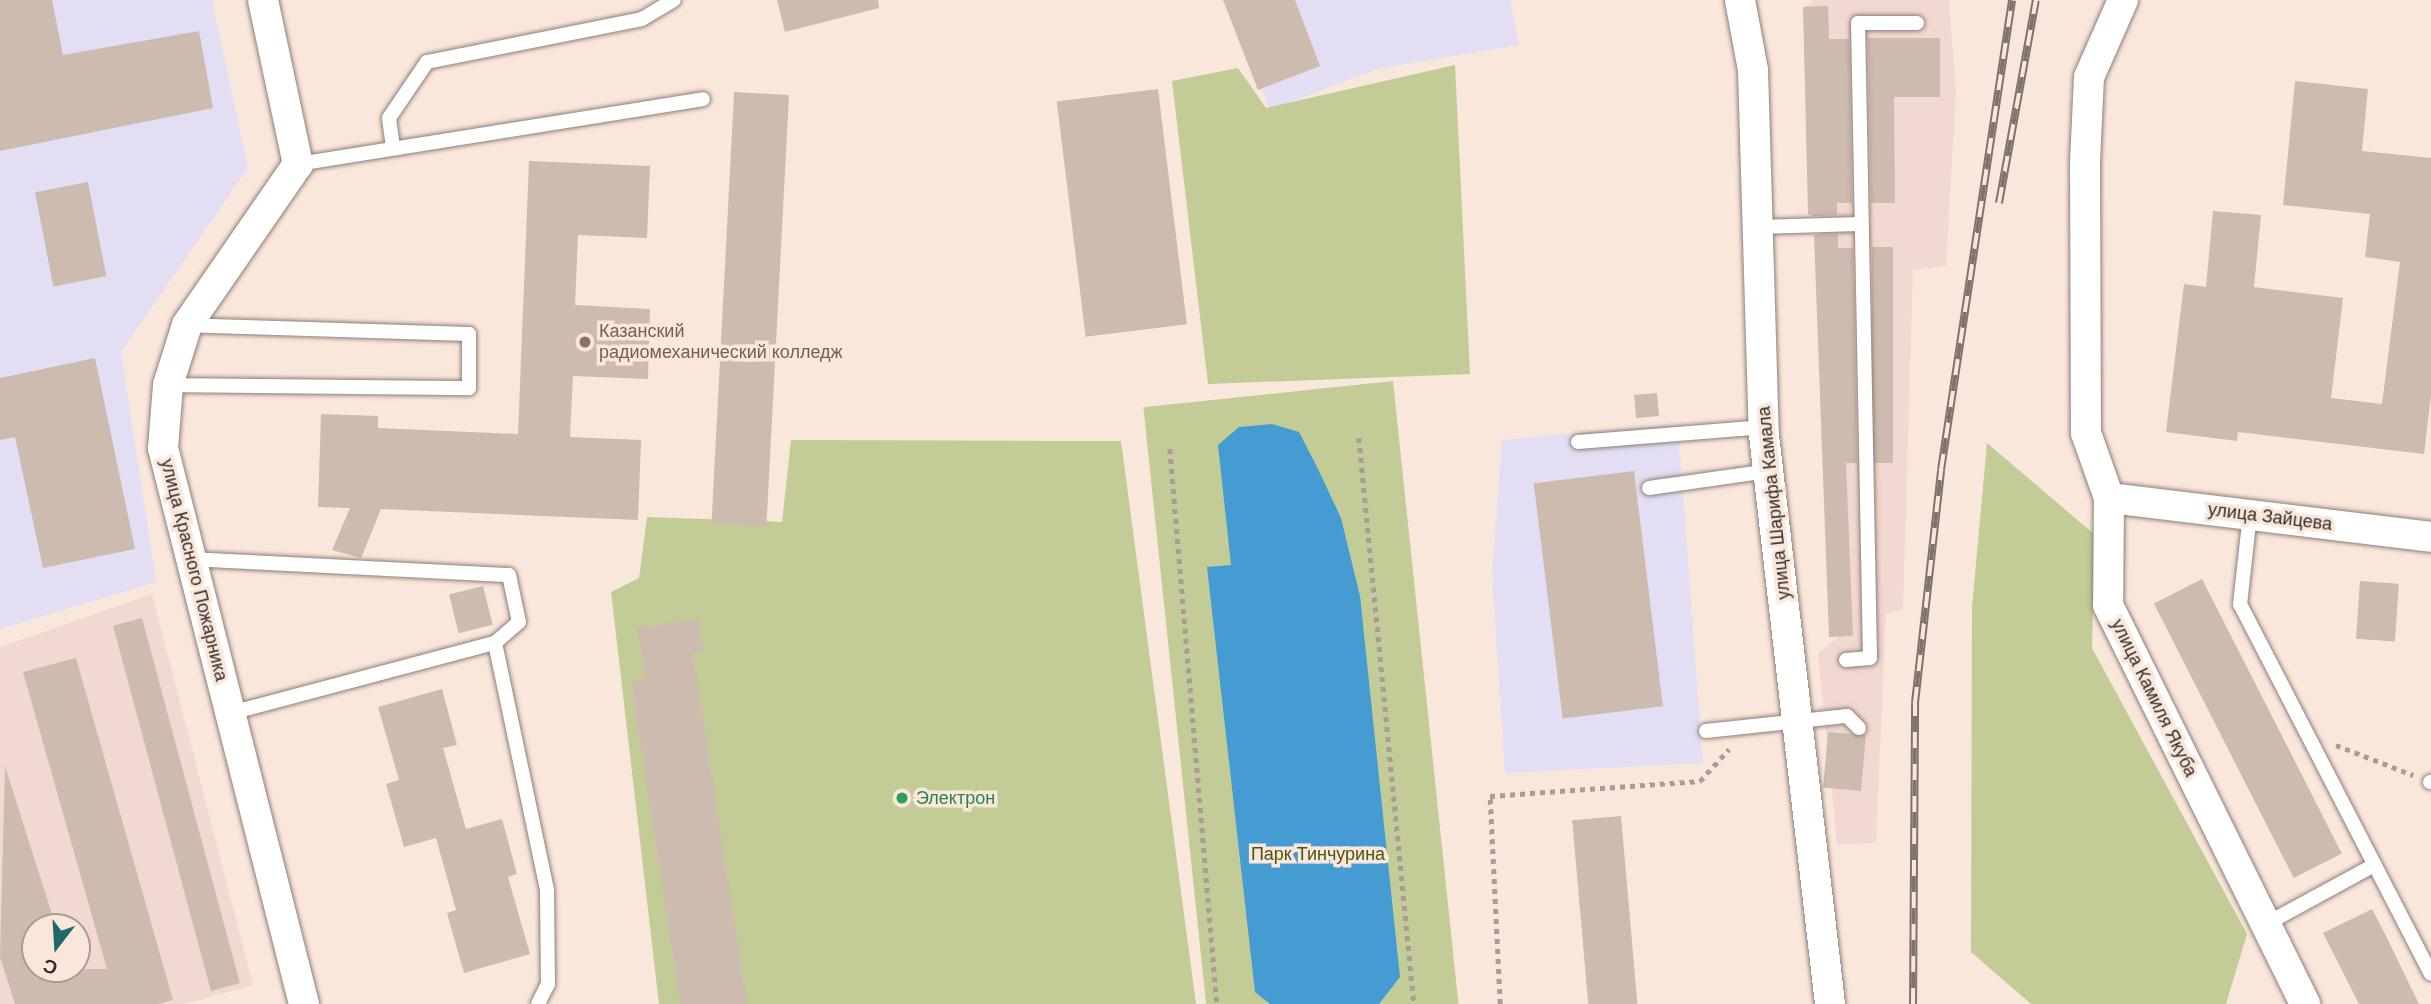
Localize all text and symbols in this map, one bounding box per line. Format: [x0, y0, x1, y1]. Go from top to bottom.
place label: Казанский радиомеханический колледж [599, 321, 843, 364]
marker: Казанский радиомеханический колледж [577, 334, 593, 350]
street label: улица Шарифа Камала [1753, 405, 1795, 601]
street label: улица Красного Пожарника [156, 457, 232, 683]
street label: улица Зайцева [2207, 499, 2333, 535]
street label: улица Камиля Якуба [2106, 616, 2202, 780]
place label: Электрон [916, 787, 995, 809]
marker: Электрон [894, 790, 910, 806]
park label: Парк Тинчурина [1251, 843, 1385, 865]
north arrow [21, 913, 91, 983]
text: С [41, 955, 60, 979]

